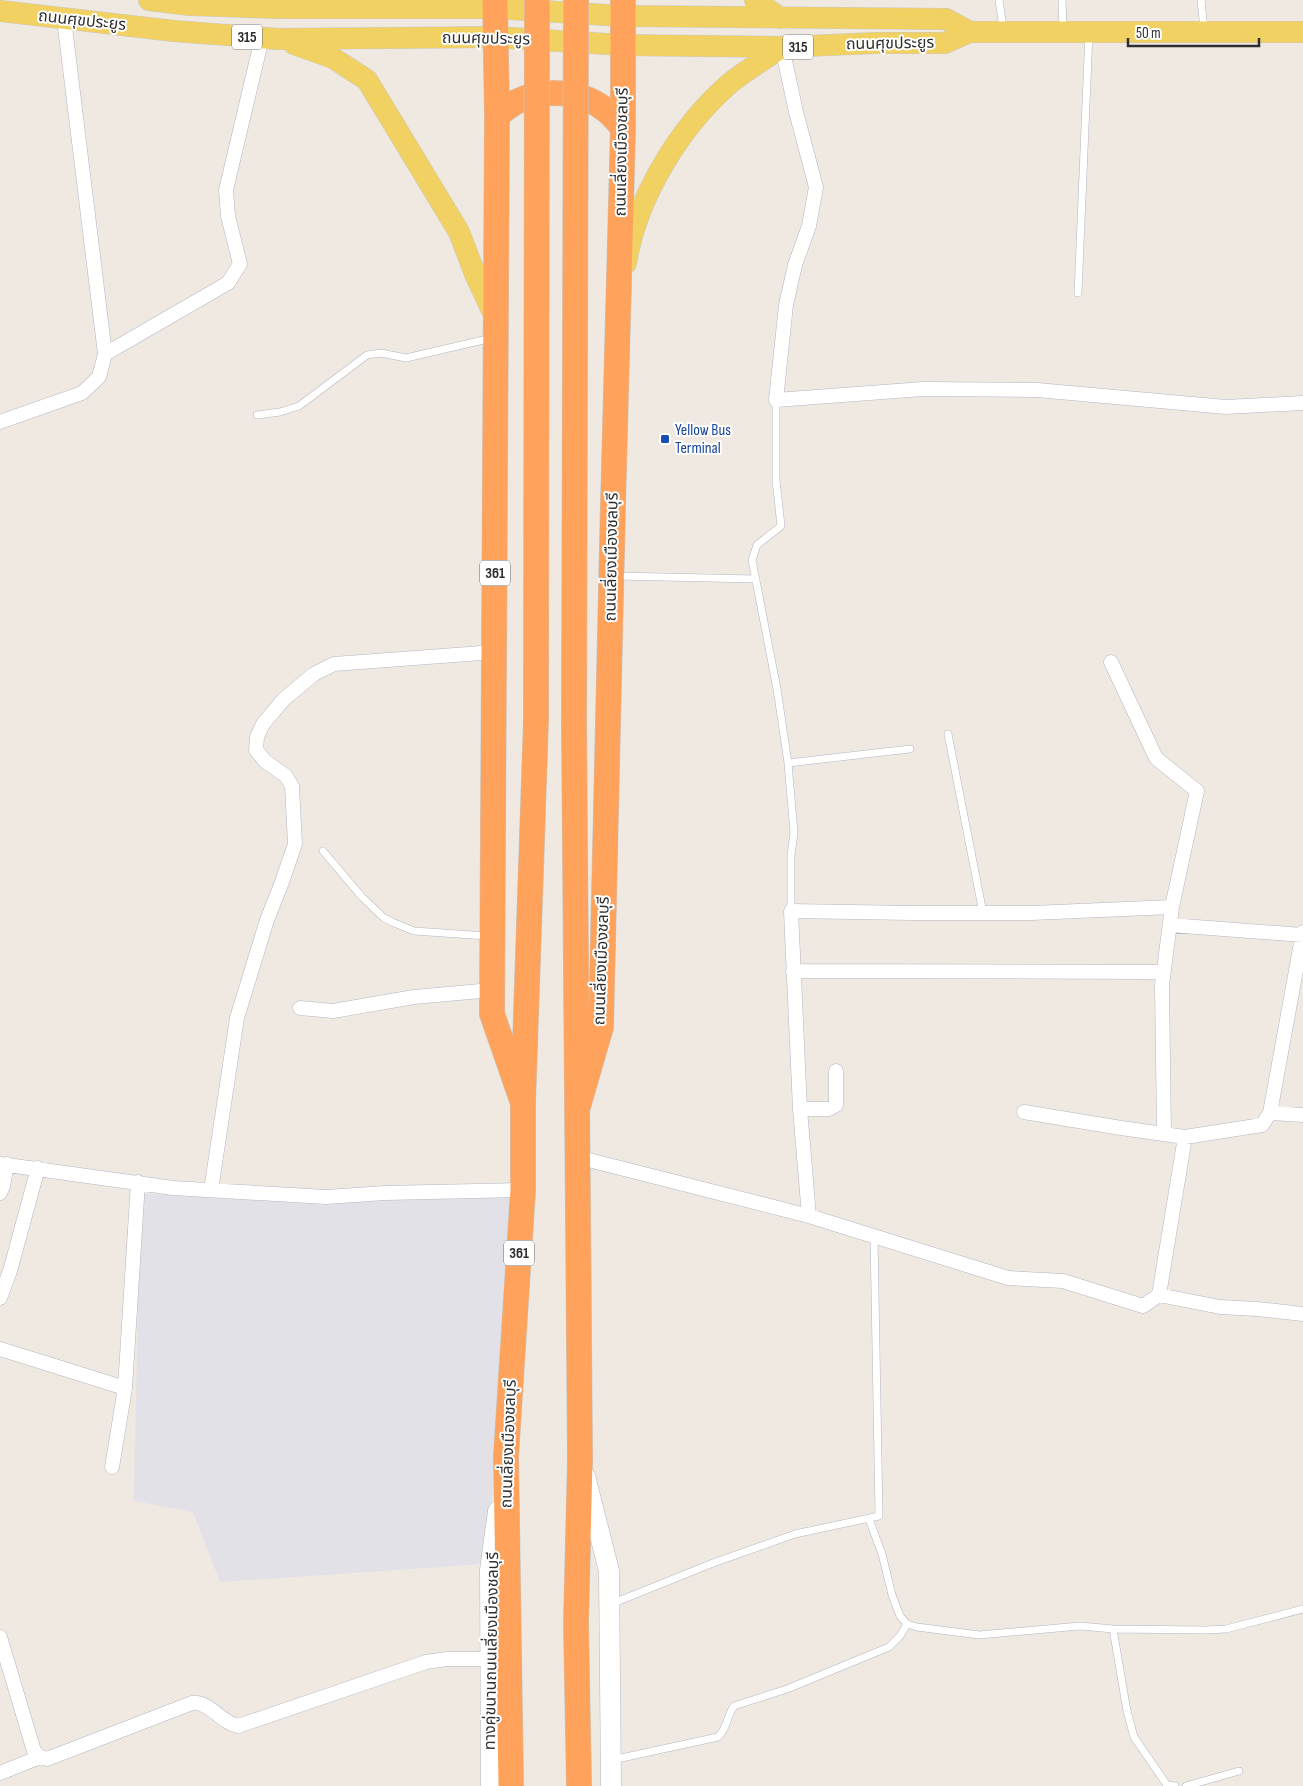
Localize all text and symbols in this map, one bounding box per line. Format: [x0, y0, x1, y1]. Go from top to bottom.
street label: ถนนศุขประยูร [37, 7, 127, 35]
scale bar [1128, 15, 1259, 47]
road number: 315 [232, 24, 262, 50]
text: 50 m [1136, 24, 1161, 43]
street label: ถนนศุขประยูร [442, 29, 530, 49]
road number: 315 [783, 34, 813, 60]
street label: ถนนศุขประยูร [846, 34, 934, 54]
street label: ถนนเลี่ยงเมืองชลบุรี [608, 87, 633, 217]
place label: Yellow Bus Terminal [675, 421, 731, 458]
marker: Yellow Bus Terminal [659, 433, 671, 445]
street label: ถนนเลี่ยงเมืองชลบุรี [598, 492, 623, 622]
road number: 361 [480, 560, 510, 586]
street label: ถนนเลี่ยงเมืองชลบุรี [587, 896, 614, 1026]
road number: 361 [504, 1240, 534, 1266]
street label: ถนนเลี่ยงเมืองชลบุรี [494, 1379, 521, 1509]
street label: ทางคู่ขนานถนนเลี่ยงเมืองชลบุรี [478, 1551, 503, 1750]

